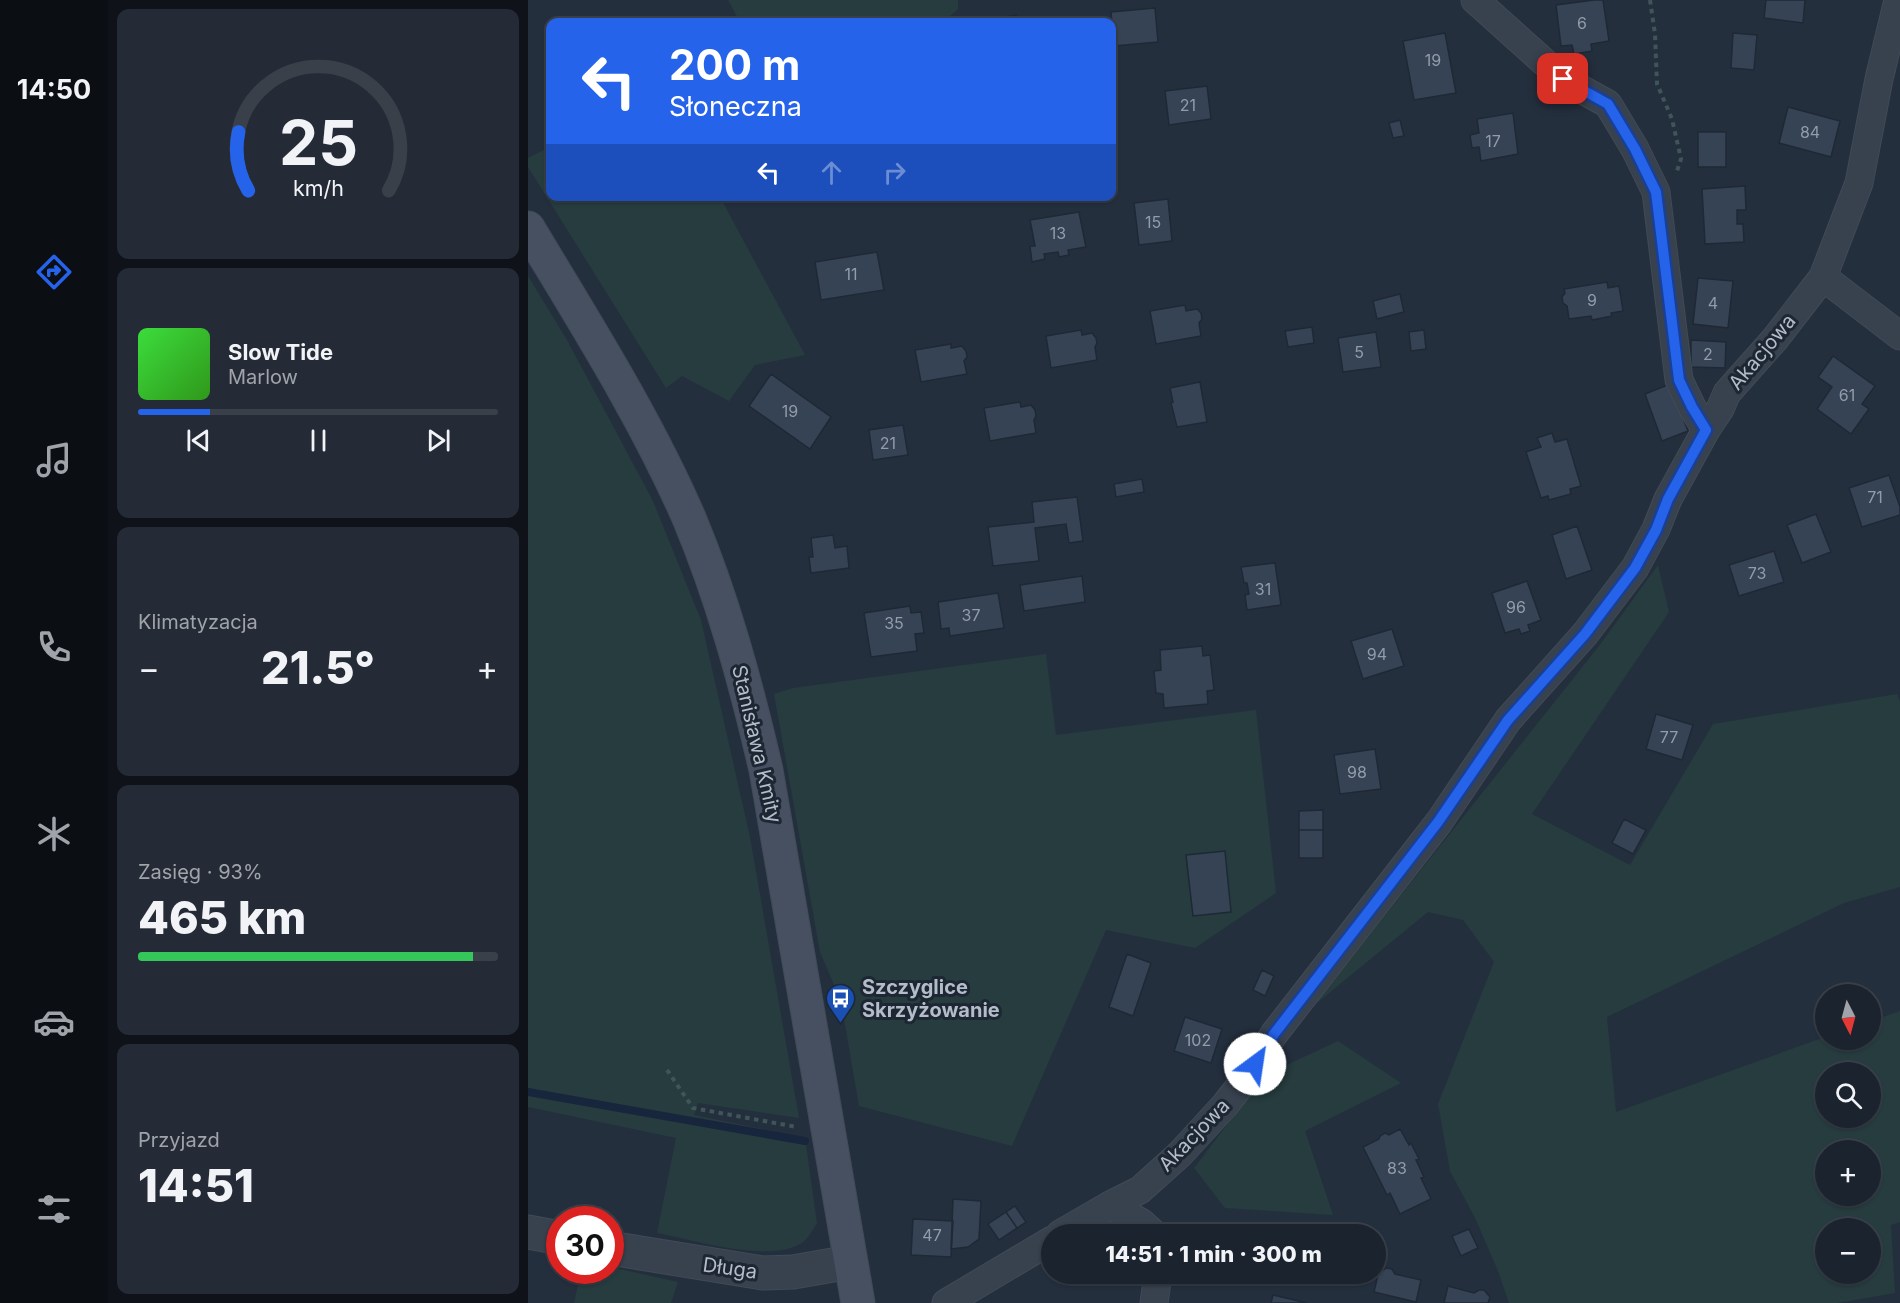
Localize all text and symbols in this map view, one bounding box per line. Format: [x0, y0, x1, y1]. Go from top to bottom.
house number: 6 [1577, 13, 1587, 33]
text: 200 m [669, 39, 800, 90]
icon: left [570, 42, 648, 120]
house number: 19 [1425, 50, 1441, 70]
pin [1537, 53, 1588, 104]
icon: arrive [1546, 62, 1579, 95]
text: 14:50 [17, 73, 91, 106]
text: Słoneczna [669, 90, 802, 123]
house number: 21 [1180, 95, 1196, 115]
text: 25 [278, 105, 358, 180]
house number: 84 [1800, 122, 1820, 142]
house number: 17 [1485, 131, 1501, 151]
icon: left [752, 156, 785, 189]
icon: ahead [815, 156, 848, 189]
icon: right [878, 156, 911, 189]
text: km/h [293, 175, 343, 201]
house number: 15 [1145, 212, 1161, 232]
house number: 13 [1050, 223, 1066, 243]
icon: directions [33, 251, 75, 293]
house number: 11 [844, 264, 858, 284]
house number: 9 [1587, 290, 1597, 310]
house number: 4 [1708, 293, 1718, 313]
street label: Akacjowa [1723, 309, 1801, 395]
text: Slow Tide [228, 339, 333, 365]
house number: 5 [1354, 342, 1364, 362]
house number: 2 [1703, 344, 1713, 364]
text: Marlow [228, 365, 298, 389]
house number: 61 [1839, 385, 1855, 405]
house number: 19 [782, 401, 798, 421]
icon: previous [182, 424, 215, 457]
icon: pause [302, 424, 335, 457]
icon: next [422, 424, 455, 457]
house number: 21 [880, 433, 896, 453]
icon: music [33, 439, 75, 481]
house number: 71 [1867, 487, 1883, 507]
house number: 73 [1748, 563, 1766, 583]
house number: 31 [1255, 579, 1271, 599]
house number: 96 [1506, 597, 1526, 617]
house number: 37 [962, 605, 980, 625]
text: Klimatyzacja [138, 610, 258, 634]
house number: 35 [884, 613, 904, 633]
icon: phone [33, 626, 75, 668]
text: 21.5° [261, 640, 375, 695]
house number: 94 [1367, 644, 1387, 664]
text: − [138, 648, 160, 688]
text: + [476, 648, 498, 688]
street label: Stanisława Kmity [727, 663, 787, 825]
house number: 77 [1660, 727, 1678, 747]
house number: 98 [1347, 762, 1367, 782]
icon: climate [33, 813, 75, 855]
text: Zasięg · 93% [138, 860, 263, 884]
text: 465 km [138, 890, 306, 945]
place label: Szczyglice Skrzyżowanie [862, 975, 1000, 1022]
bus stop icon: Szczyglice Skrzyżowanie [825, 982, 857, 1024]
north arrow [1815, 984, 1881, 1050]
map controls [1815, 984, 1881, 1284]
icon: car [33, 1001, 75, 1043]
house number: 102 [1185, 1030, 1211, 1050]
position arrow [1223, 1032, 1287, 1096]
button: search [1815, 1062, 1881, 1128]
street label: Akacjowa [1154, 1094, 1234, 1176]
text: Przyjazd [138, 1128, 220, 1152]
button: + [1815, 1140, 1881, 1206]
text: 14:51 [138, 1158, 254, 1213]
house number: 83 [1387, 1158, 1407, 1178]
icon: filters [33, 1188, 75, 1230]
speed limit sign: 30 [546, 1206, 624, 1284]
button: − [1815, 1218, 1881, 1284]
house number: 47 [922, 1225, 942, 1245]
text: 14:51 · 1 min · 300 m [1105, 1241, 1322, 1267]
street label: Długa [701, 1252, 759, 1284]

